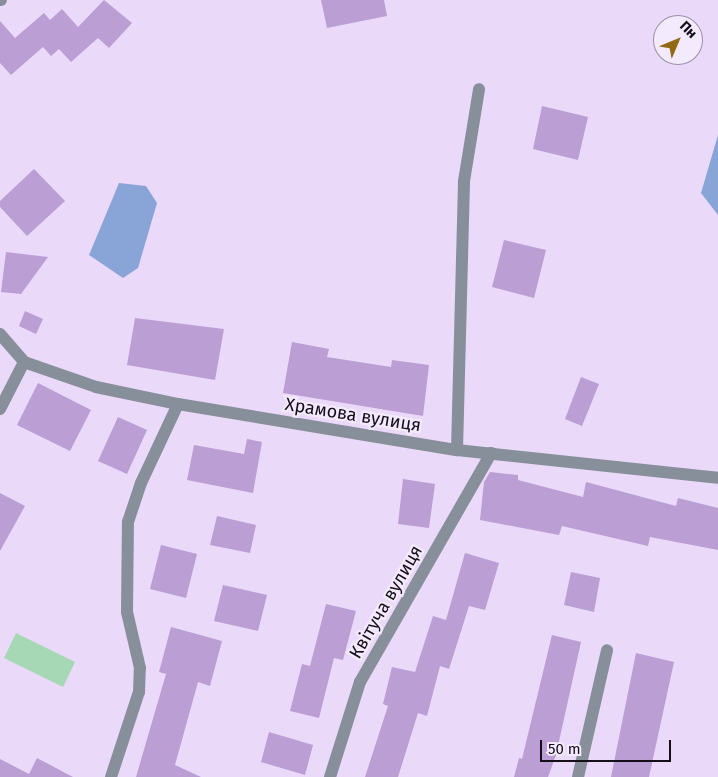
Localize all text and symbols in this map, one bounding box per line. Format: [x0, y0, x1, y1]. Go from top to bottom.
north arrow [653, 15, 703, 65]
text: Пн [676, 18, 700, 42]
street label: Храмова вулиця [283, 394, 423, 436]
street label: Квітуча вулиця [345, 541, 427, 663]
scale bar [543, 730, 674, 762]
text: 50 m [548, 740, 581, 758]

